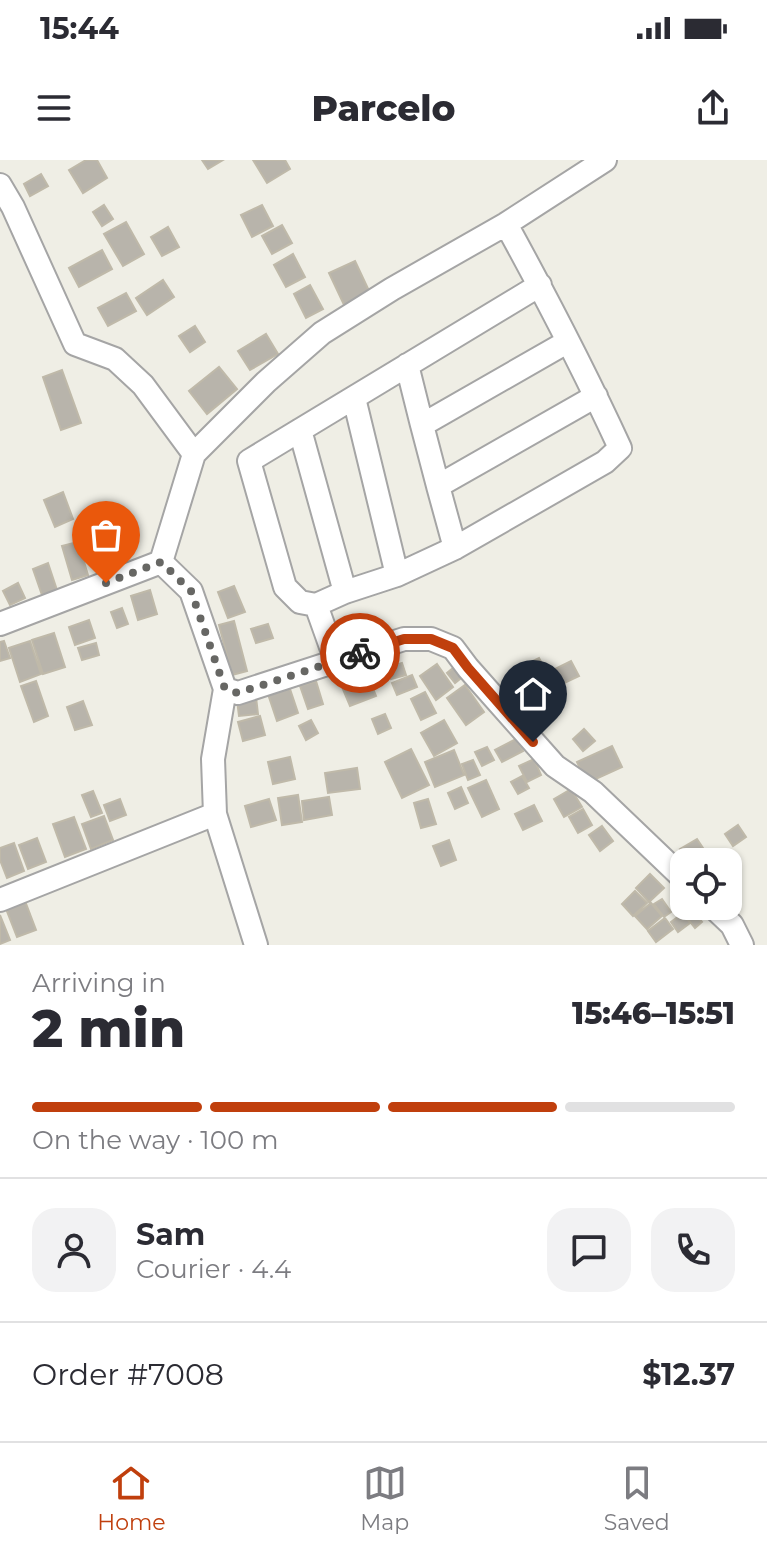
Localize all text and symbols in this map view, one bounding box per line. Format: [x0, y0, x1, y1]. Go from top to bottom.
text: 15:44 [40, 10, 119, 47]
icon: menu [32, 86, 76, 130]
text: Parcelo [311, 86, 456, 130]
icon: share [691, 86, 735, 130]
pin [72, 501, 140, 583]
icon: bag [84, 513, 128, 557]
courier [320, 613, 400, 693]
icon: bike [338, 631, 382, 675]
pin [499, 660, 567, 742]
icon: home [511, 672, 555, 716]
map controls [670, 848, 742, 920]
button: locate [670, 848, 742, 920]
text: Arriving in [32, 967, 166, 999]
text: 15:46–15:51 [572, 995, 735, 1032]
text: 2 min [32, 997, 185, 1060]
text: On the way · 100 m [32, 1124, 279, 1156]
button: person [32, 1208, 116, 1292]
button: chat [547, 1208, 631, 1292]
button: phone [651, 1208, 735, 1292]
text: Sam [136, 1216, 205, 1253]
text: Courier · 4.4 [136, 1253, 291, 1285]
text: Order #7008 [32, 1356, 224, 1393]
text: $12.37 [642, 1356, 735, 1393]
tab: Home [97, 1461, 166, 1536]
tab: Map [360, 1461, 409, 1536]
tab: Saved [604, 1461, 670, 1536]

